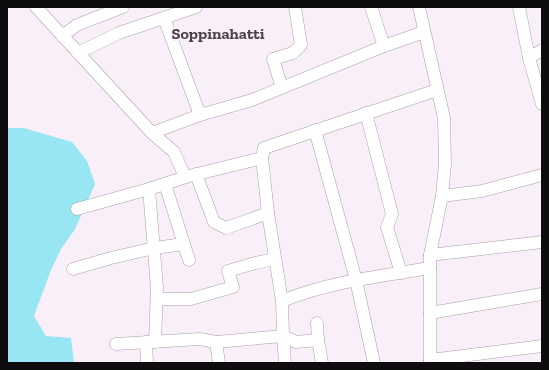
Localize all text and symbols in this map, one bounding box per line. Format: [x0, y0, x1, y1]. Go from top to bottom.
district label: Soppinahatti [172, 24, 265, 43]

